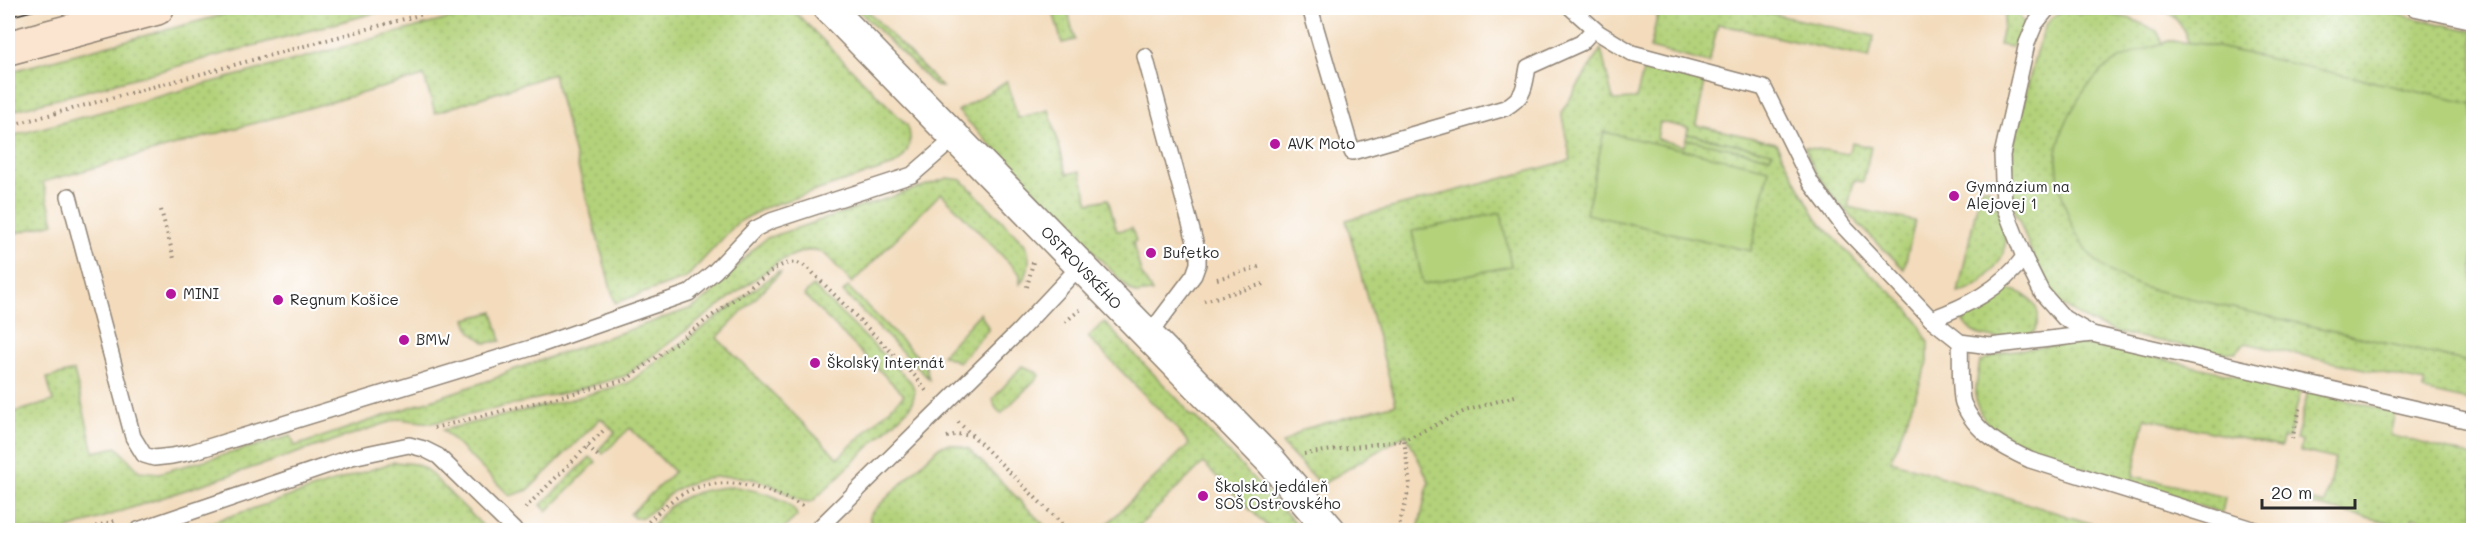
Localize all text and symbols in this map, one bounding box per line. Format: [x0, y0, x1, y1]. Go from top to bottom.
place label: AVK Moto [1287, 133, 1355, 153]
marker: AVK Moto [1268, 137, 1282, 151]
place label: Gymnázium na Alejovej 1 [1966, 176, 2070, 213]
marker: Gymnázium na Alejovej 1 [1947, 189, 1961, 203]
street label: OSTROVSKÉHO [1037, 221, 1127, 313]
place label: Bufetko [1163, 242, 1219, 262]
marker: Bufetko [1144, 246, 1158, 260]
place label: MINI [183, 283, 220, 303]
marker: MINI [164, 287, 178, 301]
place label: Regnum Košice [290, 289, 399, 309]
marker: Regnum Košice [271, 293, 285, 307]
place label: BMW [416, 329, 450, 349]
marker: BMW [397, 333, 411, 347]
place label: Školský internát [827, 352, 945, 372]
marker: Školský internát [808, 356, 822, 370]
scale bar [2262, 472, 2355, 510]
place label: Školská jedáleň SOŠ Ostrovského [1215, 476, 1341, 513]
text: 20 m [2271, 480, 2312, 504]
marker: Školská jedáleň SOŠ Ostrovského [1196, 489, 1210, 503]

